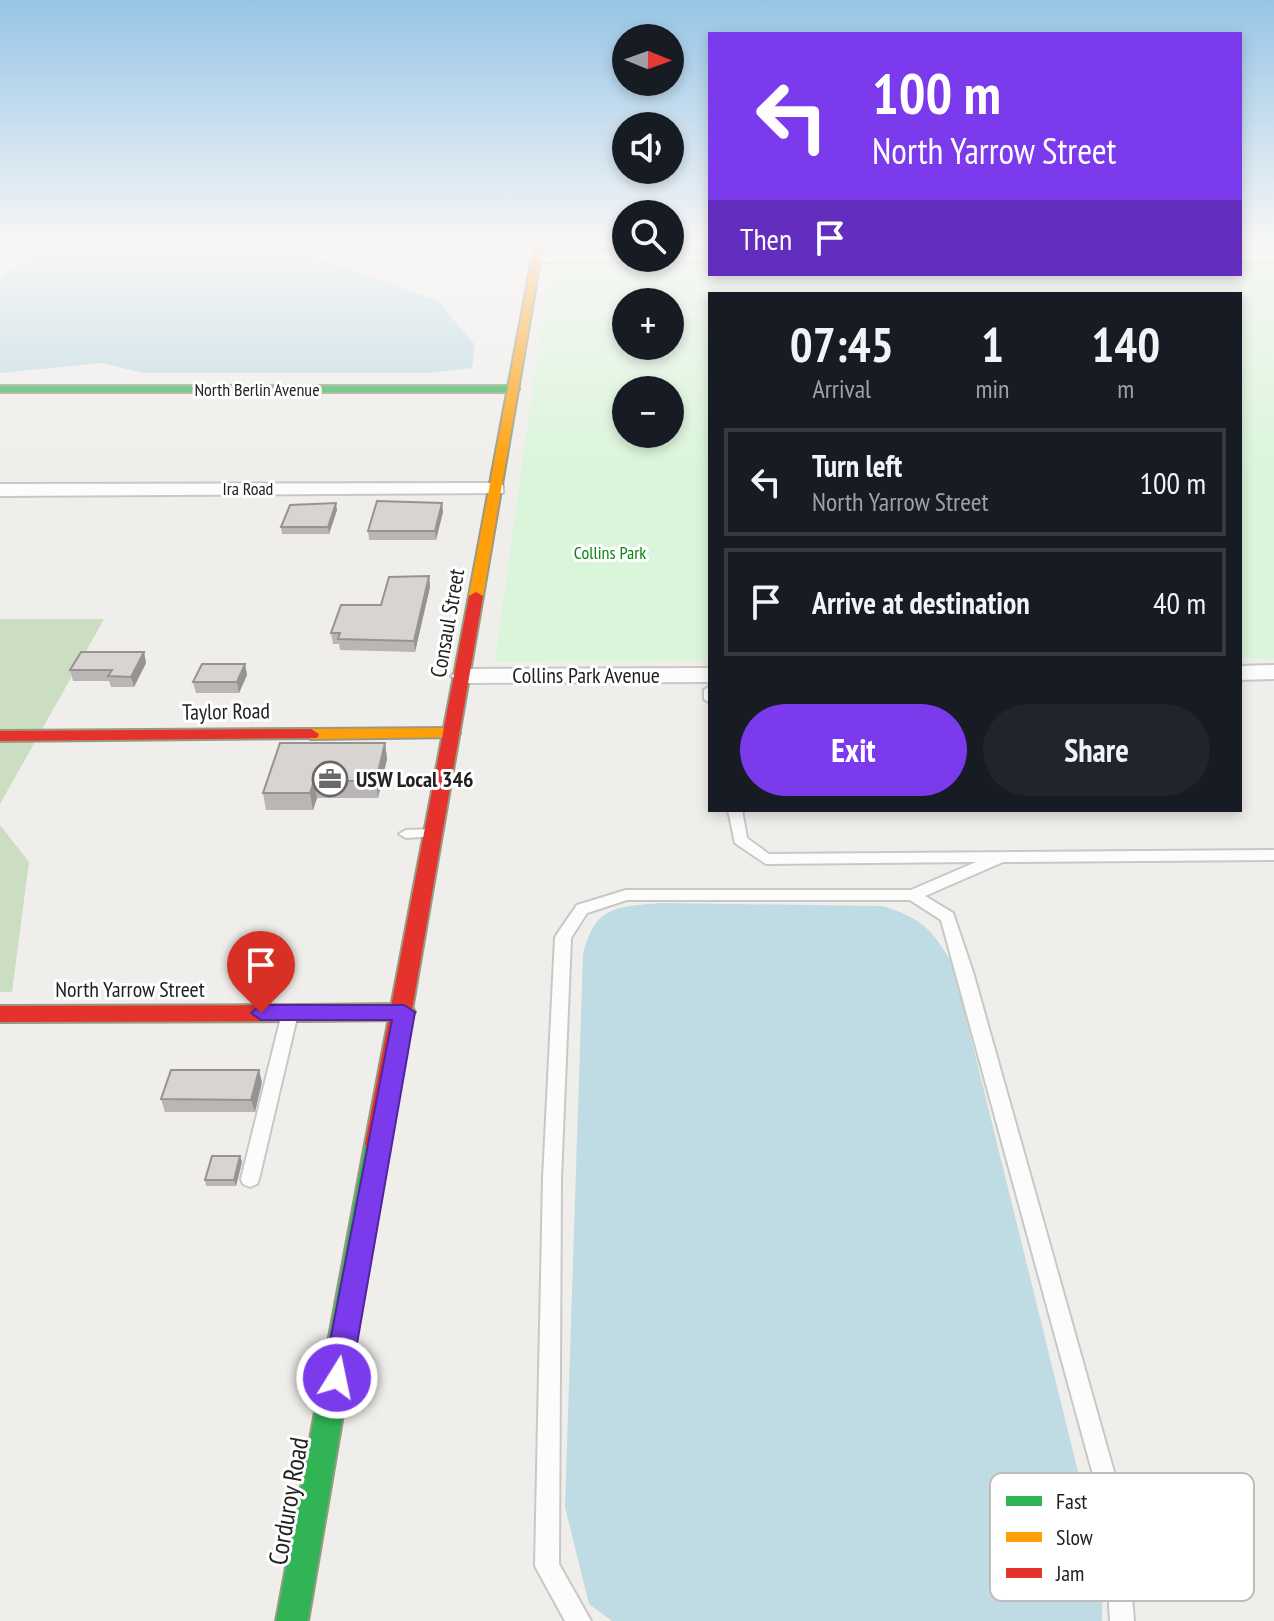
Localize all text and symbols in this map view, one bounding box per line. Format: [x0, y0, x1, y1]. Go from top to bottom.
north arrow [612, 24, 684, 96]
map controls [612, 24, 684, 448]
text: 100 m [872, 57, 1001, 129]
icon: left [740, 64, 844, 168]
button: sound [612, 112, 684, 184]
text: North Yarrow Street [872, 127, 1117, 174]
button: search [612, 200, 684, 272]
icon: arrive [808, 216, 852, 260]
text: Then [740, 219, 792, 258]
button: + [612, 288, 684, 360]
text: 07:45 [790, 313, 894, 375]
text: 1 [981, 313, 1004, 375]
text: 140 [1091, 313, 1160, 375]
text: Arrival [812, 372, 871, 405]
text: min [975, 372, 1009, 405]
text: m [1117, 372, 1134, 405]
button: − [612, 376, 684, 448]
street label: North Berlin Avenue [194, 378, 320, 401]
text: Turn left [812, 446, 902, 485]
icon: left [744, 460, 788, 504]
text: 100 m [1140, 463, 1206, 502]
street label: Ira Road [223, 477, 273, 500]
text: North Yarrow Street [812, 485, 989, 518]
park label: Collins Park [574, 541, 646, 564]
street label: Consaul Street [424, 567, 470, 679]
icon: arrive [744, 580, 788, 624]
text: Arrive at destination [812, 583, 1030, 622]
text: 40 m [1153, 583, 1206, 622]
street label: Collins Park Avenue [512, 661, 660, 689]
street label: Taylor Road [182, 696, 270, 726]
button: Exit [740, 704, 967, 796]
button: Share [983, 704, 1210, 796]
office icon: USW Local 346 [311, 760, 349, 798]
place label: USW Local 346 [356, 765, 474, 793]
pin [227, 931, 295, 1013]
icon: arrive [239, 943, 283, 987]
street label: North Yarrow Street [55, 975, 205, 1003]
position arrow [295, 1336, 379, 1420]
street label: Corduroy Road [261, 1435, 315, 1567]
legend [990, 1473, 1254, 1601]
text: Fast [1056, 1487, 1087, 1515]
text: Slow [1056, 1523, 1093, 1551]
text: Jam [1055, 1559, 1084, 1587]

